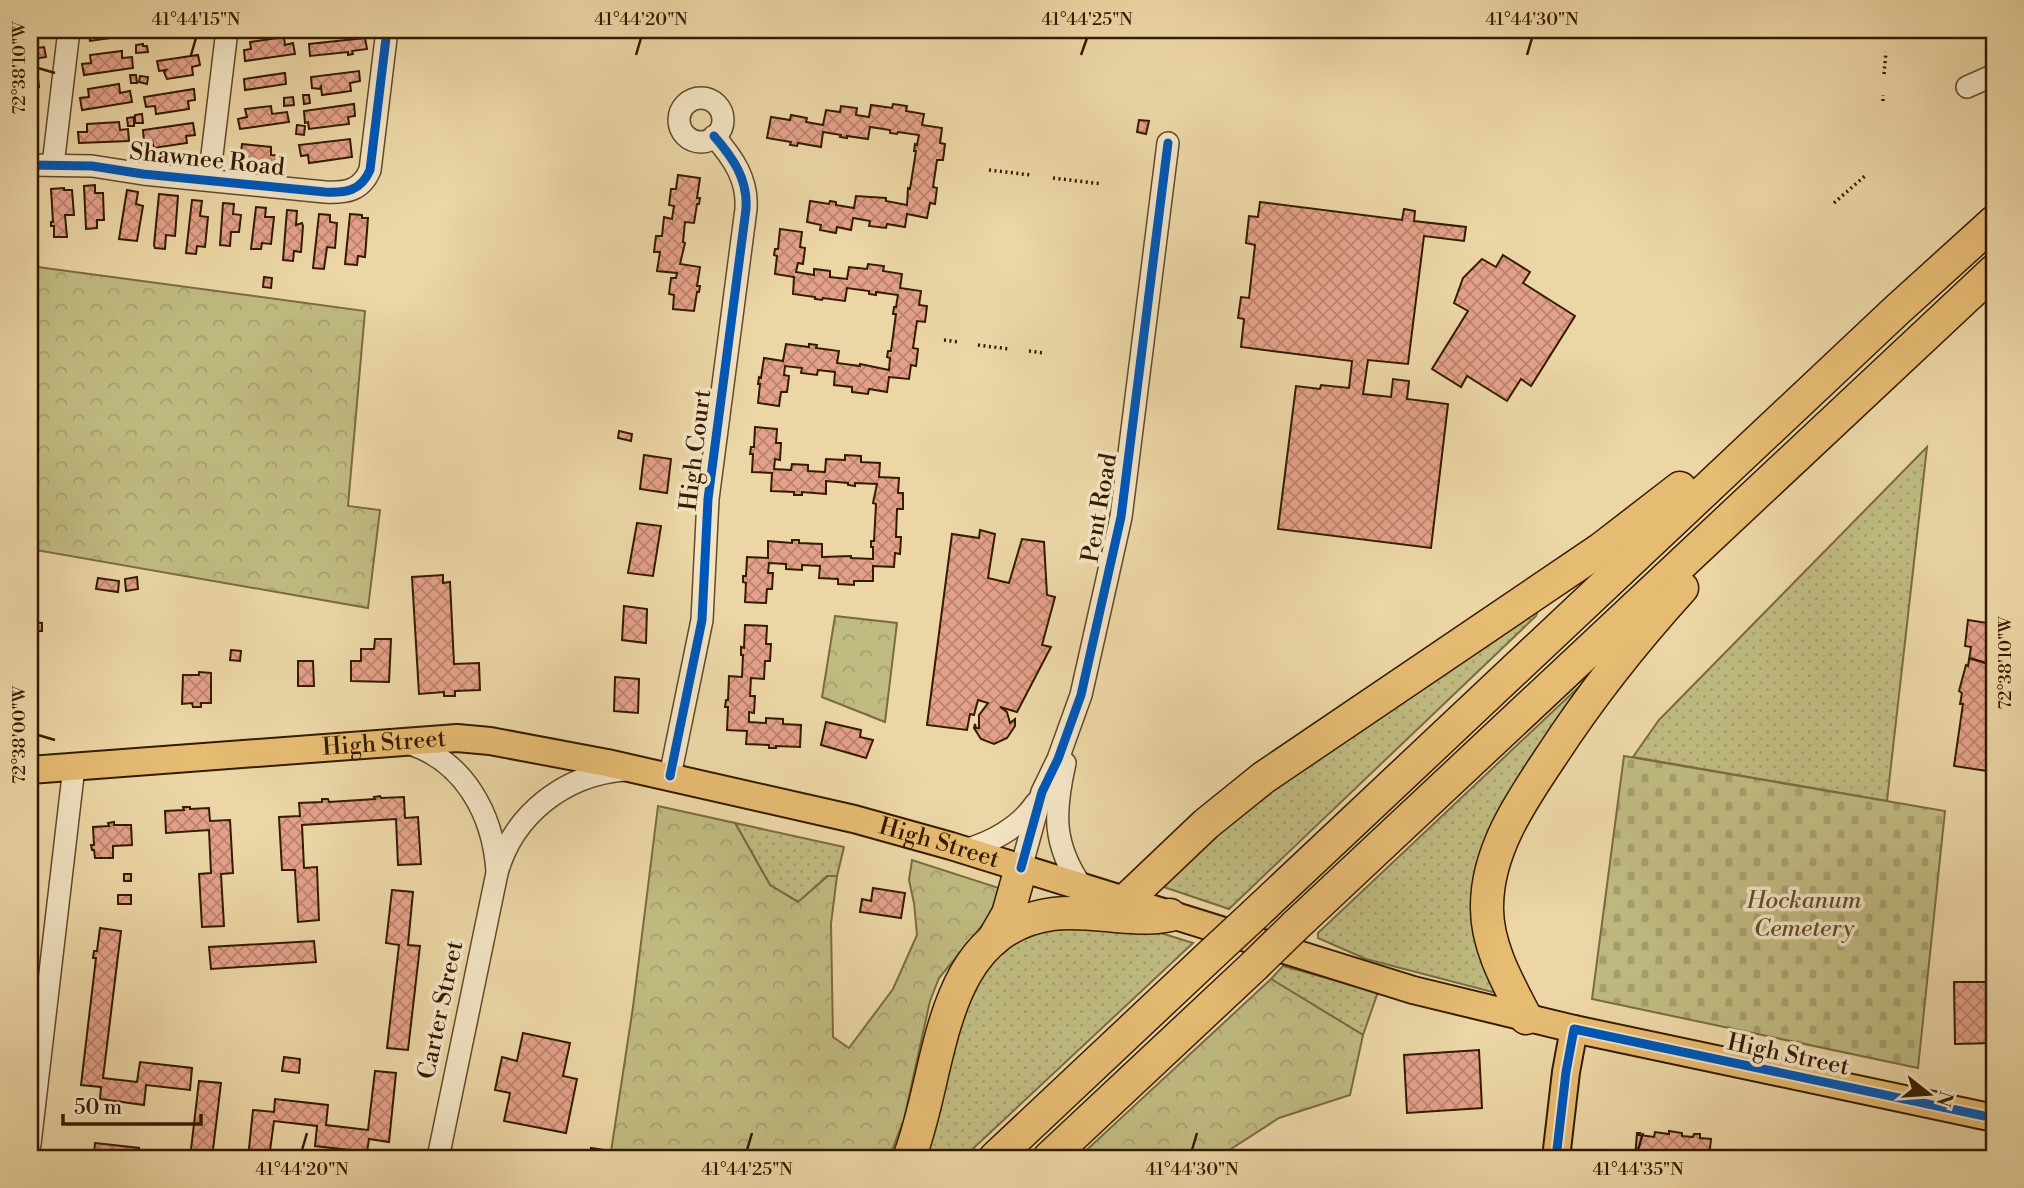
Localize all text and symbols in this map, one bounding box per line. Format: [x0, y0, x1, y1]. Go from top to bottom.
text: 41°44'15"N [152, 8, 241, 31]
text: 41°44'20"N [594, 8, 688, 31]
text: 41°44'25"N [1041, 8, 1133, 31]
text: 41°44'30"N [1485, 8, 1579, 31]
text: 72°38'10"W [8, 21, 31, 115]
street label: Shawnee Road [128, 137, 286, 183]
street label: High Court [674, 387, 718, 512]
street label: Pent Road [1076, 451, 1124, 565]
text: 72°38'10"W [1994, 616, 2017, 710]
text: 72°38'00"W [8, 685, 31, 784]
street label: High Street [321, 724, 447, 763]
street label: High Street [875, 812, 1003, 875]
park label: Hockanum Cemetery [1746, 886, 1862, 944]
street label: Carter Street [412, 938, 470, 1082]
street label: High Street [1724, 1027, 1852, 1083]
north arrow [1895, 1058, 1965, 1128]
scale bar [63, 1083, 201, 1127]
text: N [1931, 1088, 1958, 1109]
text: 50 m [74, 1095, 122, 1121]
text: 41°44'20"N [255, 1158, 349, 1181]
text: 41°44'25"N [701, 1158, 793, 1181]
text: 41°44'30"N [1145, 1158, 1239, 1181]
text: 41°44'35"N [1592, 1158, 1684, 1181]

